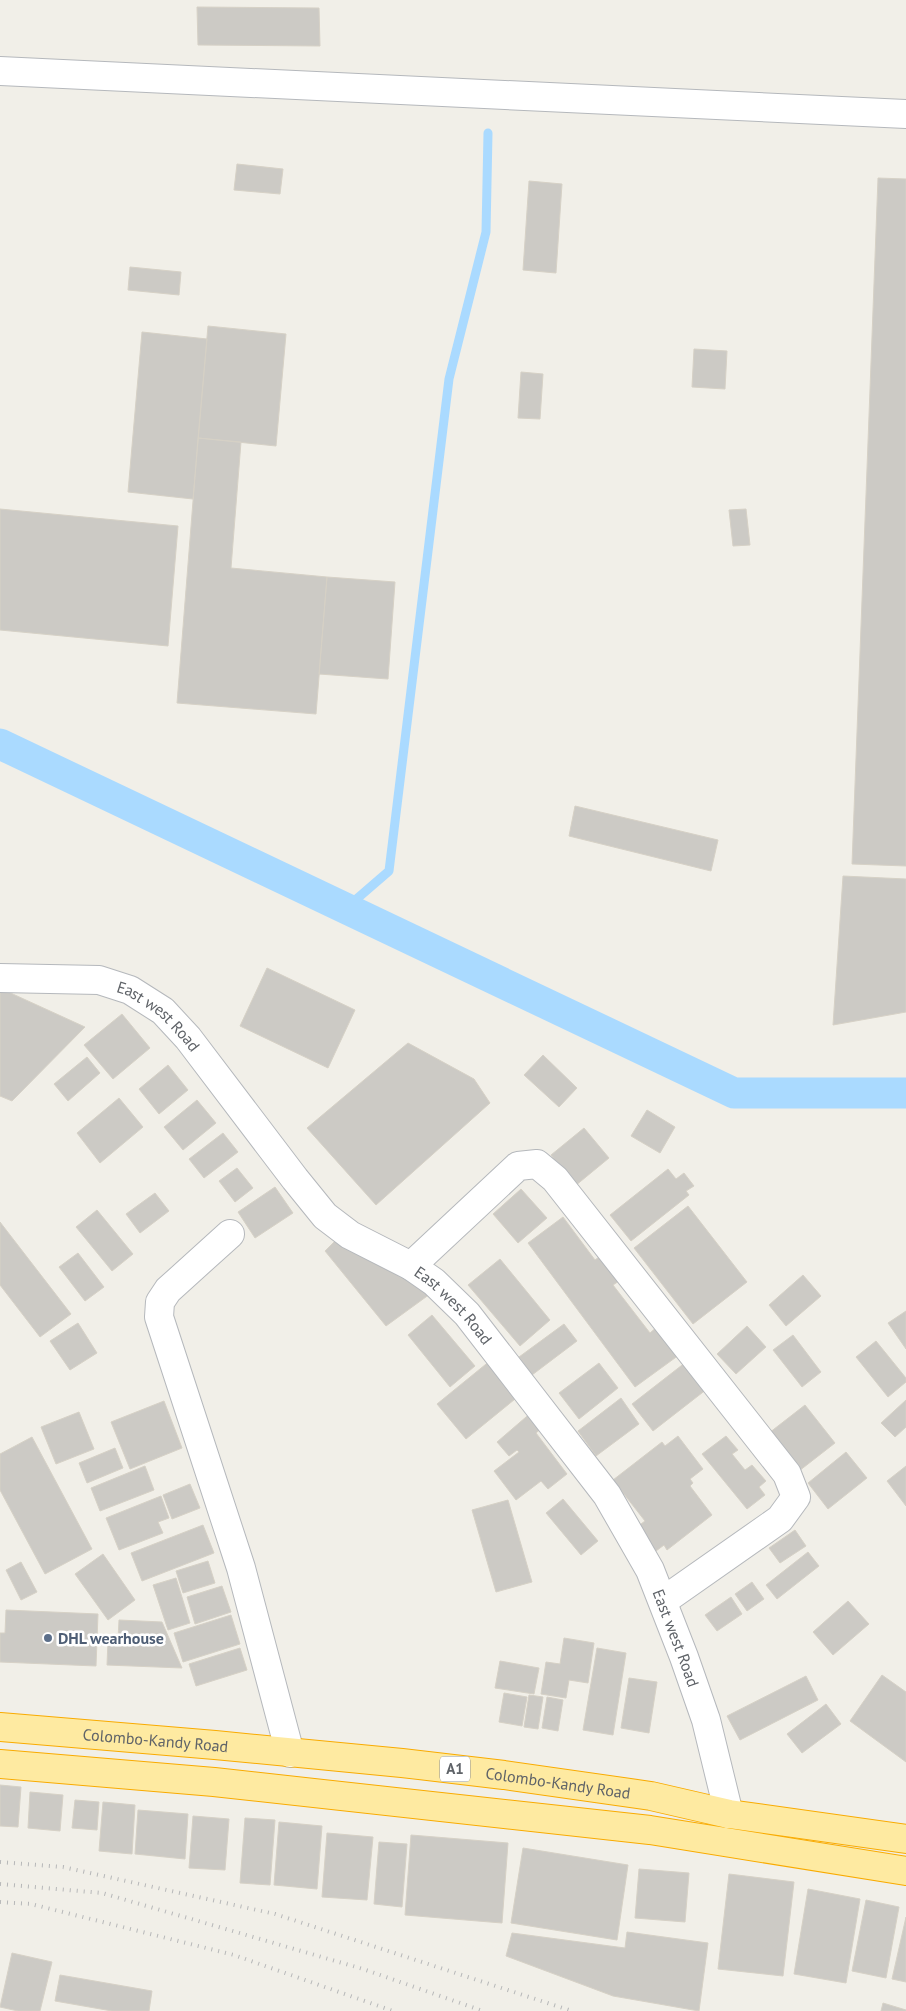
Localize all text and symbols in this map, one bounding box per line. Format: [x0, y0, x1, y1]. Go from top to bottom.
street label: East west Road [114, 976, 204, 1055]
street label: East west Road [411, 1261, 497, 1348]
street label: East west Road [648, 1586, 704, 1689]
place label: DHL wearhouse [58, 1628, 164, 1648]
marker: DHL wearhouse [42, 1632, 54, 1644]
street label: Colombo-Kandy Road [82, 1724, 229, 1756]
road number: A1 [440, 1756, 470, 1782]
street label: Colombo-Kandy Road [485, 1763, 632, 1803]

